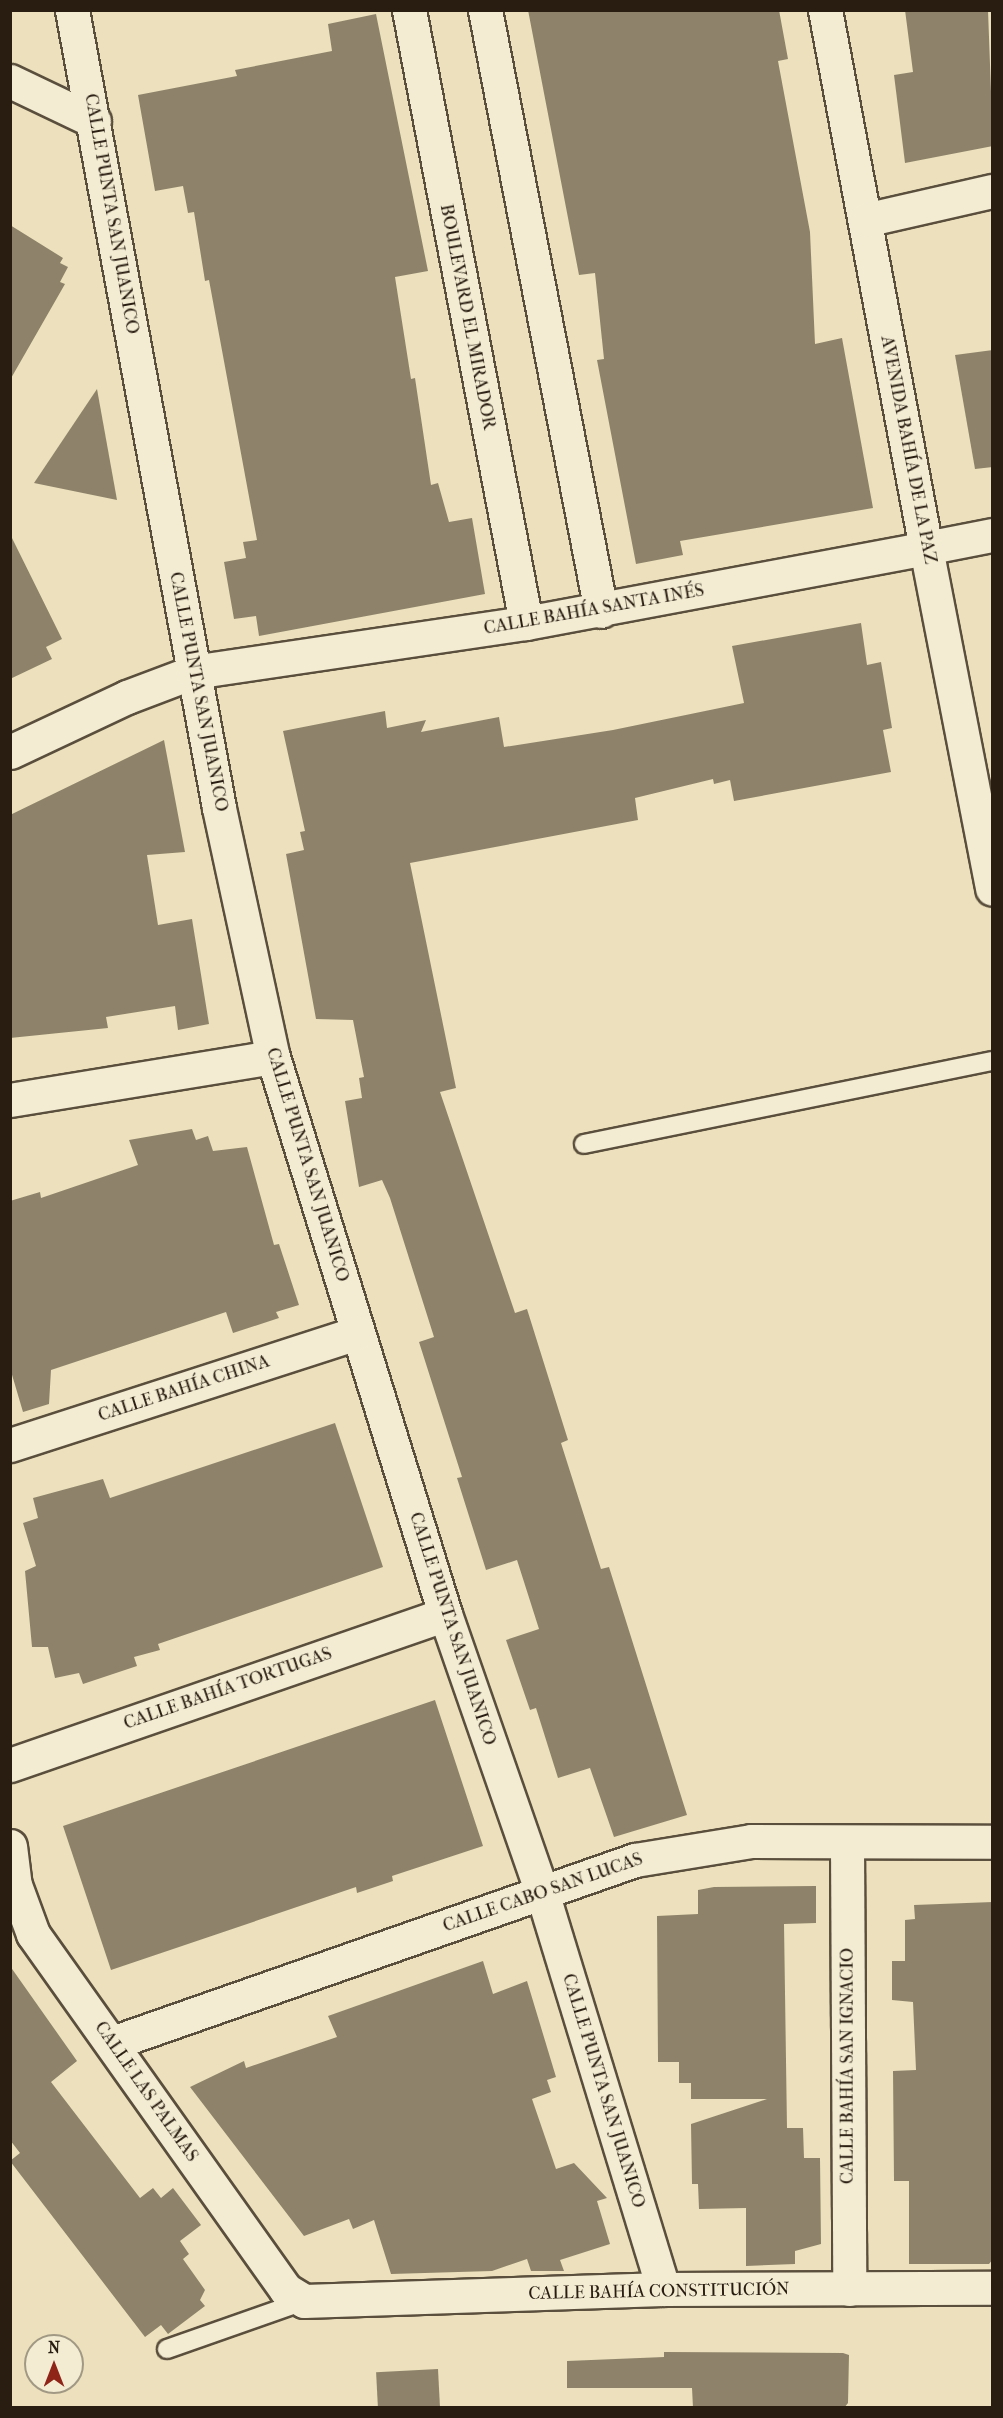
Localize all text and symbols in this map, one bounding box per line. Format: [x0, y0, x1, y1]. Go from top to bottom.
street label: CALLE PUNTA SAN JUANICO [79, 92, 143, 336]
street label: BOULEVARD EL MIRADOR [435, 202, 499, 432]
street label: AVENIDA BAHÍA DE LA PAZ [875, 334, 941, 566]
street label: CALLE PUNTA SAN JUANICO [164, 570, 232, 814]
street label: CALLE BAHÍA SANTA INÉS [482, 580, 706, 640]
street label: CALLE PUNTA SAN JUANICO [261, 1045, 353, 1285]
street label: CALLE BAHÍA CHINA [96, 1351, 272, 1427]
street label: CALLE PUNTA SAN JUANICO [404, 1510, 500, 1748]
street label: CALLE BAHÍA TORTUGAS [121, 1643, 335, 1735]
street label: CALLE CABO SAN LUCAS [440, 1849, 646, 1937]
street label: CALLE BAHÍA SAN IGNACIO [837, 1948, 859, 2184]
street label: CALLE PUNTA SAN JUANICO [557, 1971, 649, 2211]
street label: CALLE LAS PALMAS [89, 2018, 203, 2166]
street label: CALLE BAHÍA CONSTITUCIÓN [528, 2279, 790, 2305]
north arrow [24, 2334, 84, 2394]
text: N [48, 2338, 60, 2357]

